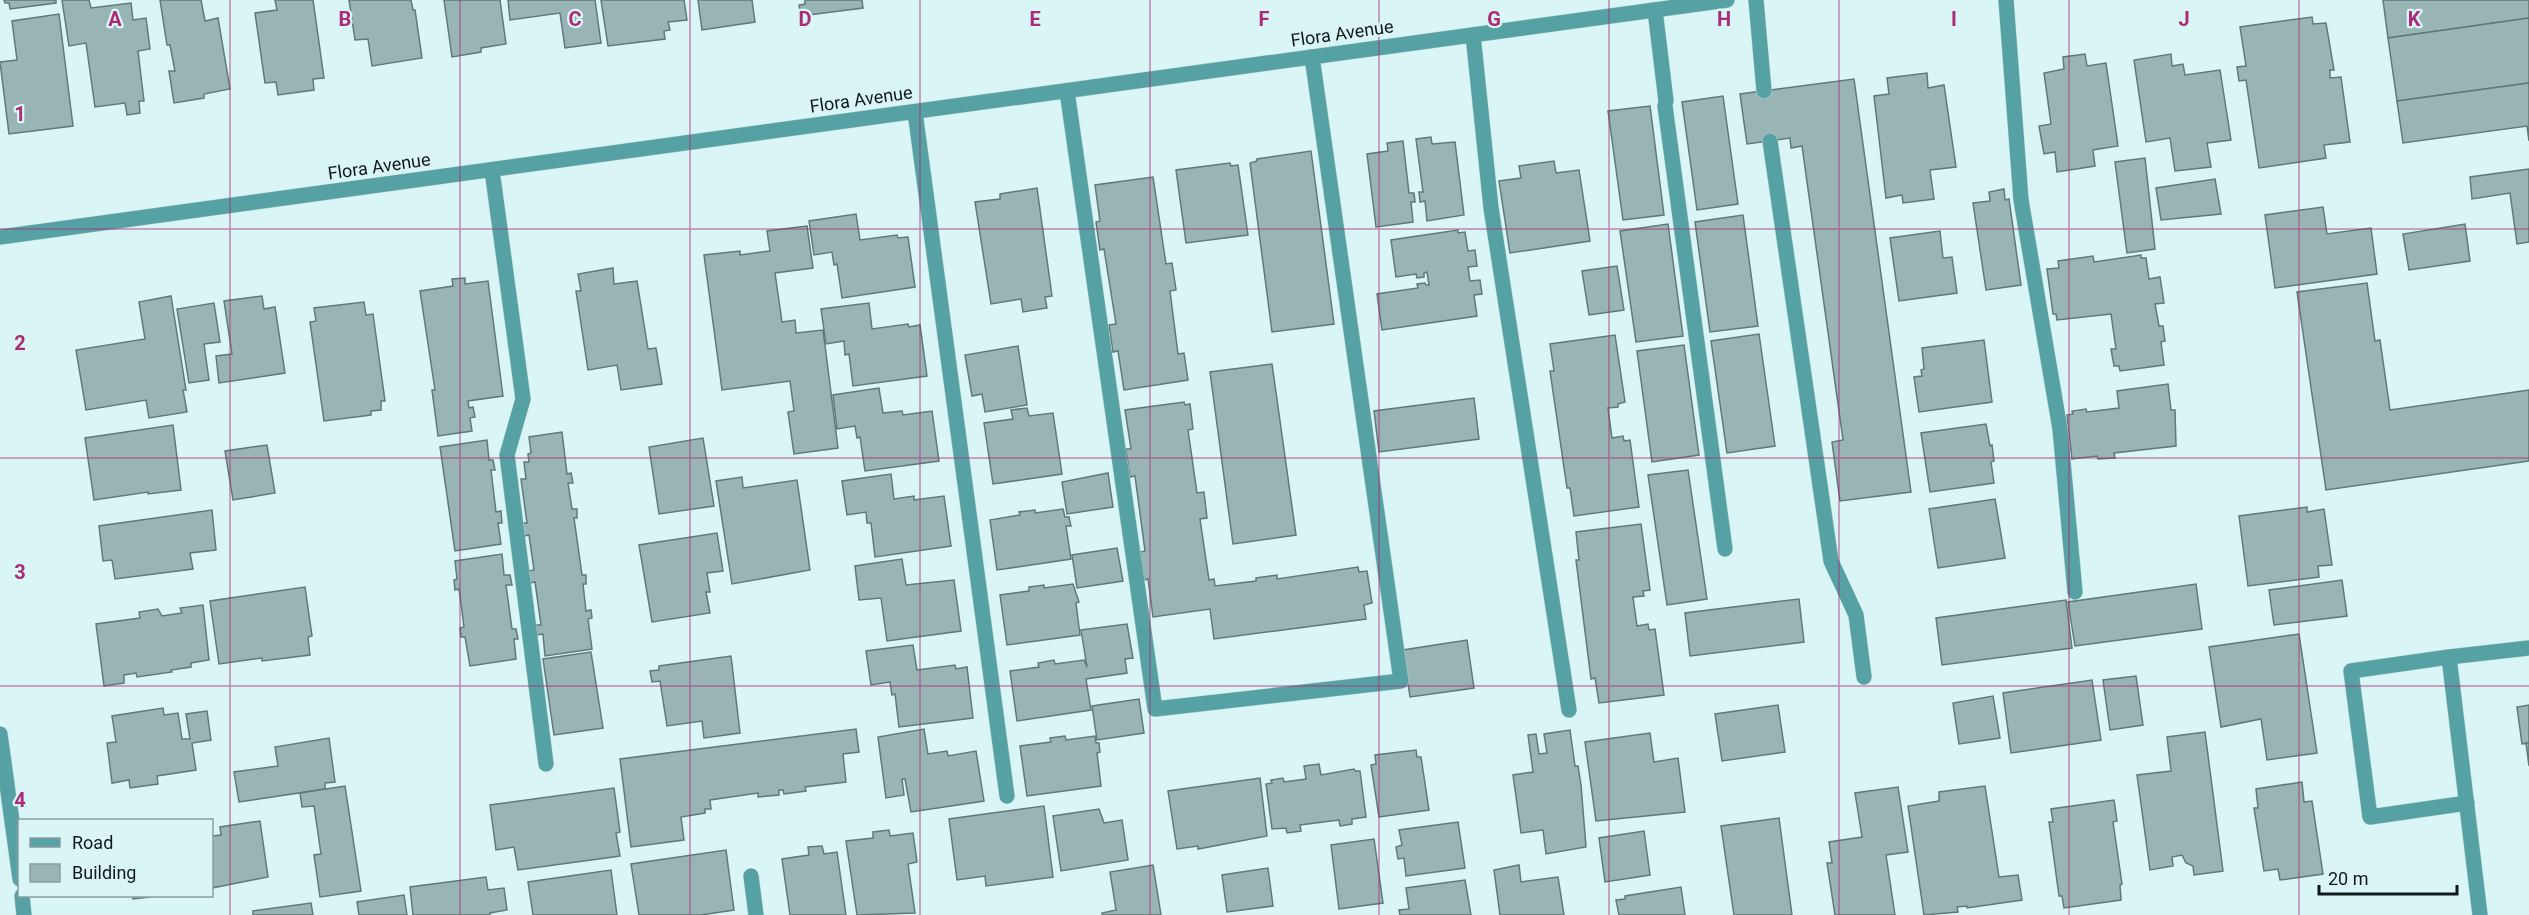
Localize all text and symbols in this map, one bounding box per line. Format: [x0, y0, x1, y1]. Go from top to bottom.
text: A [108, 7, 122, 31]
text: B [339, 7, 351, 31]
text: C [568, 7, 582, 31]
text: D [799, 7, 812, 31]
text: E [1029, 7, 1041, 31]
text: F [1259, 7, 1270, 31]
text: G [1487, 7, 1501, 31]
text: H [1717, 7, 1731, 31]
text: I [1951, 7, 1957, 31]
text: J [2178, 7, 2190, 31]
text: K [2408, 7, 2421, 31]
street label: Flora Avenue [1289, 15, 1395, 51]
street label: Flora Avenue [808, 81, 914, 117]
text: 1 [14, 102, 26, 126]
street label: Flora Avenue [326, 148, 432, 184]
text: 2 [14, 331, 26, 355]
text: 3 [14, 560, 26, 584]
text: 4 [14, 788, 26, 812]
legend [18, 819, 213, 897]
text: Road [72, 832, 113, 853]
scale bar [2319, 858, 2457, 896]
text: Building [72, 862, 136, 883]
text: 20 m [2328, 868, 2368, 889]

